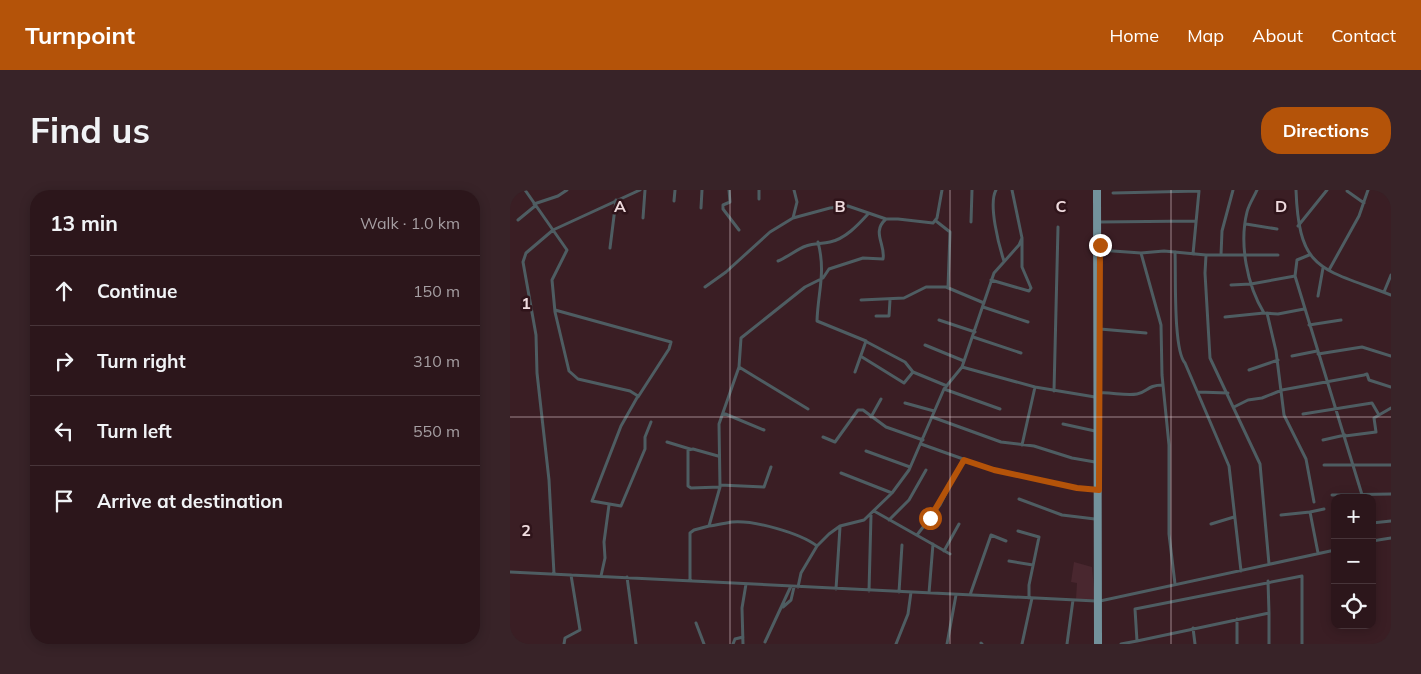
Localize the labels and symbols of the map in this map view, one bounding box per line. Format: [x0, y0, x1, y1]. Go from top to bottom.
text: A [614, 196, 626, 216]
text: B [834, 196, 846, 216]
text: C [1056, 196, 1067, 216]
text: D [1275, 196, 1287, 216]
route end [1089, 234, 1112, 257]
text: 1 [521, 293, 531, 313]
route start [919, 507, 942, 530]
text: 2 [521, 520, 531, 540]

